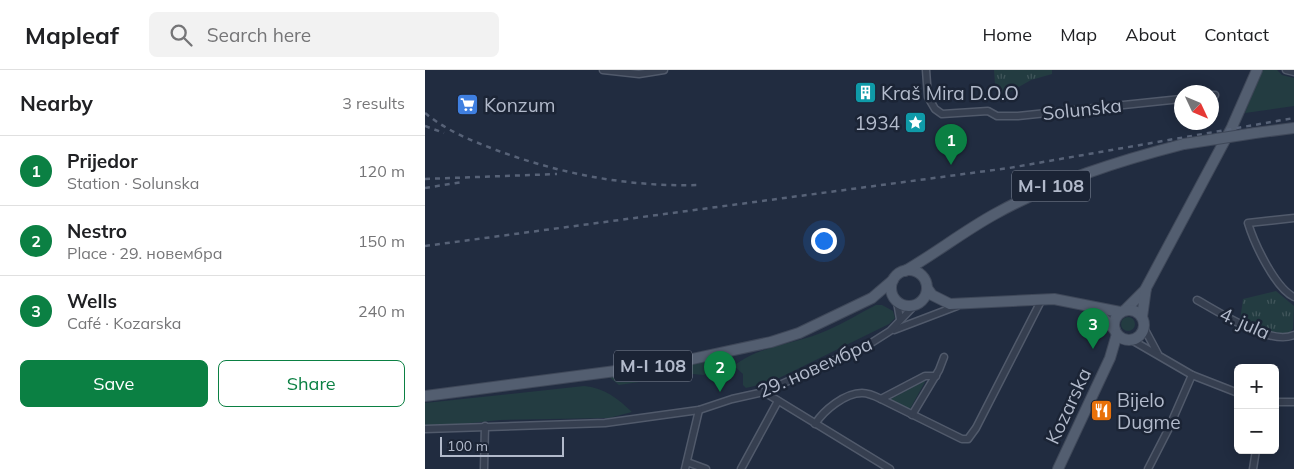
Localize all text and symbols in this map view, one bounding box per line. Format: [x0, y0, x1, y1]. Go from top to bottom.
search box [149, 12, 499, 57]
text: Mapleaf [25, 20, 119, 50]
icon: search [167, 21, 195, 49]
text: Search here [207, 23, 311, 47]
text: Home [982, 23, 1032, 46]
text: Map [1060, 23, 1097, 46]
text: About [1125, 23, 1176, 46]
text: Contact [1204, 23, 1269, 46]
building icon: Kraš Mira D.O.O [853, 81, 877, 105]
place label: Kraš Mira D.O.O [881, 81, 1019, 105]
north arrow [1174, 85, 1219, 130]
text: Nearby [20, 90, 93, 116]
text: 3 results [342, 93, 405, 113]
supermarket icon: Konzum [456, 93, 480, 117]
place label: Konzum [484, 93, 555, 117]
street label: Solunska [1041, 93, 1123, 125]
place label: 1934 [854, 111, 900, 135]
place icon: 1934 [904, 111, 928, 135]
pin: 1 [935, 124, 967, 165]
text: Prijedor [67, 149, 138, 173]
text: 1 [31, 161, 41, 181]
text: 120 m [358, 161, 405, 181]
road number: M-I 108 [1012, 170, 1090, 202]
text: Station · Solunska [67, 173, 199, 193]
text: Nestro [67, 219, 127, 243]
your location [811, 228, 837, 254]
text: 2 [31, 231, 41, 251]
text: 150 m [358, 231, 405, 251]
text: Place · 29. новембра [67, 243, 223, 263]
text: Wells [67, 289, 117, 313]
text: 3 [31, 301, 41, 321]
text: 240 m [358, 301, 405, 321]
street label: 4. jula [1216, 301, 1274, 345]
pin: 3 [1077, 308, 1109, 349]
text: Café · Kozarska [67, 313, 181, 333]
street label: 29. новембра [754, 331, 876, 403]
road number: M-I 108 [614, 350, 692, 382]
pin: 2 [704, 351, 736, 392]
button: Save [20, 360, 208, 407]
button: Share [218, 360, 405, 407]
street label: Kozarska [1040, 364, 1096, 448]
map controls [1234, 364, 1279, 454]
button: + [1234, 364, 1279, 409]
place label: Bijelo Dugme [1117, 388, 1181, 434]
restaurant icon: Bijelo Dugme [1089, 399, 1113, 423]
button: − [1234, 409, 1279, 454]
scale bar [440, 434, 564, 457]
text: 100 m [447, 437, 488, 455]

